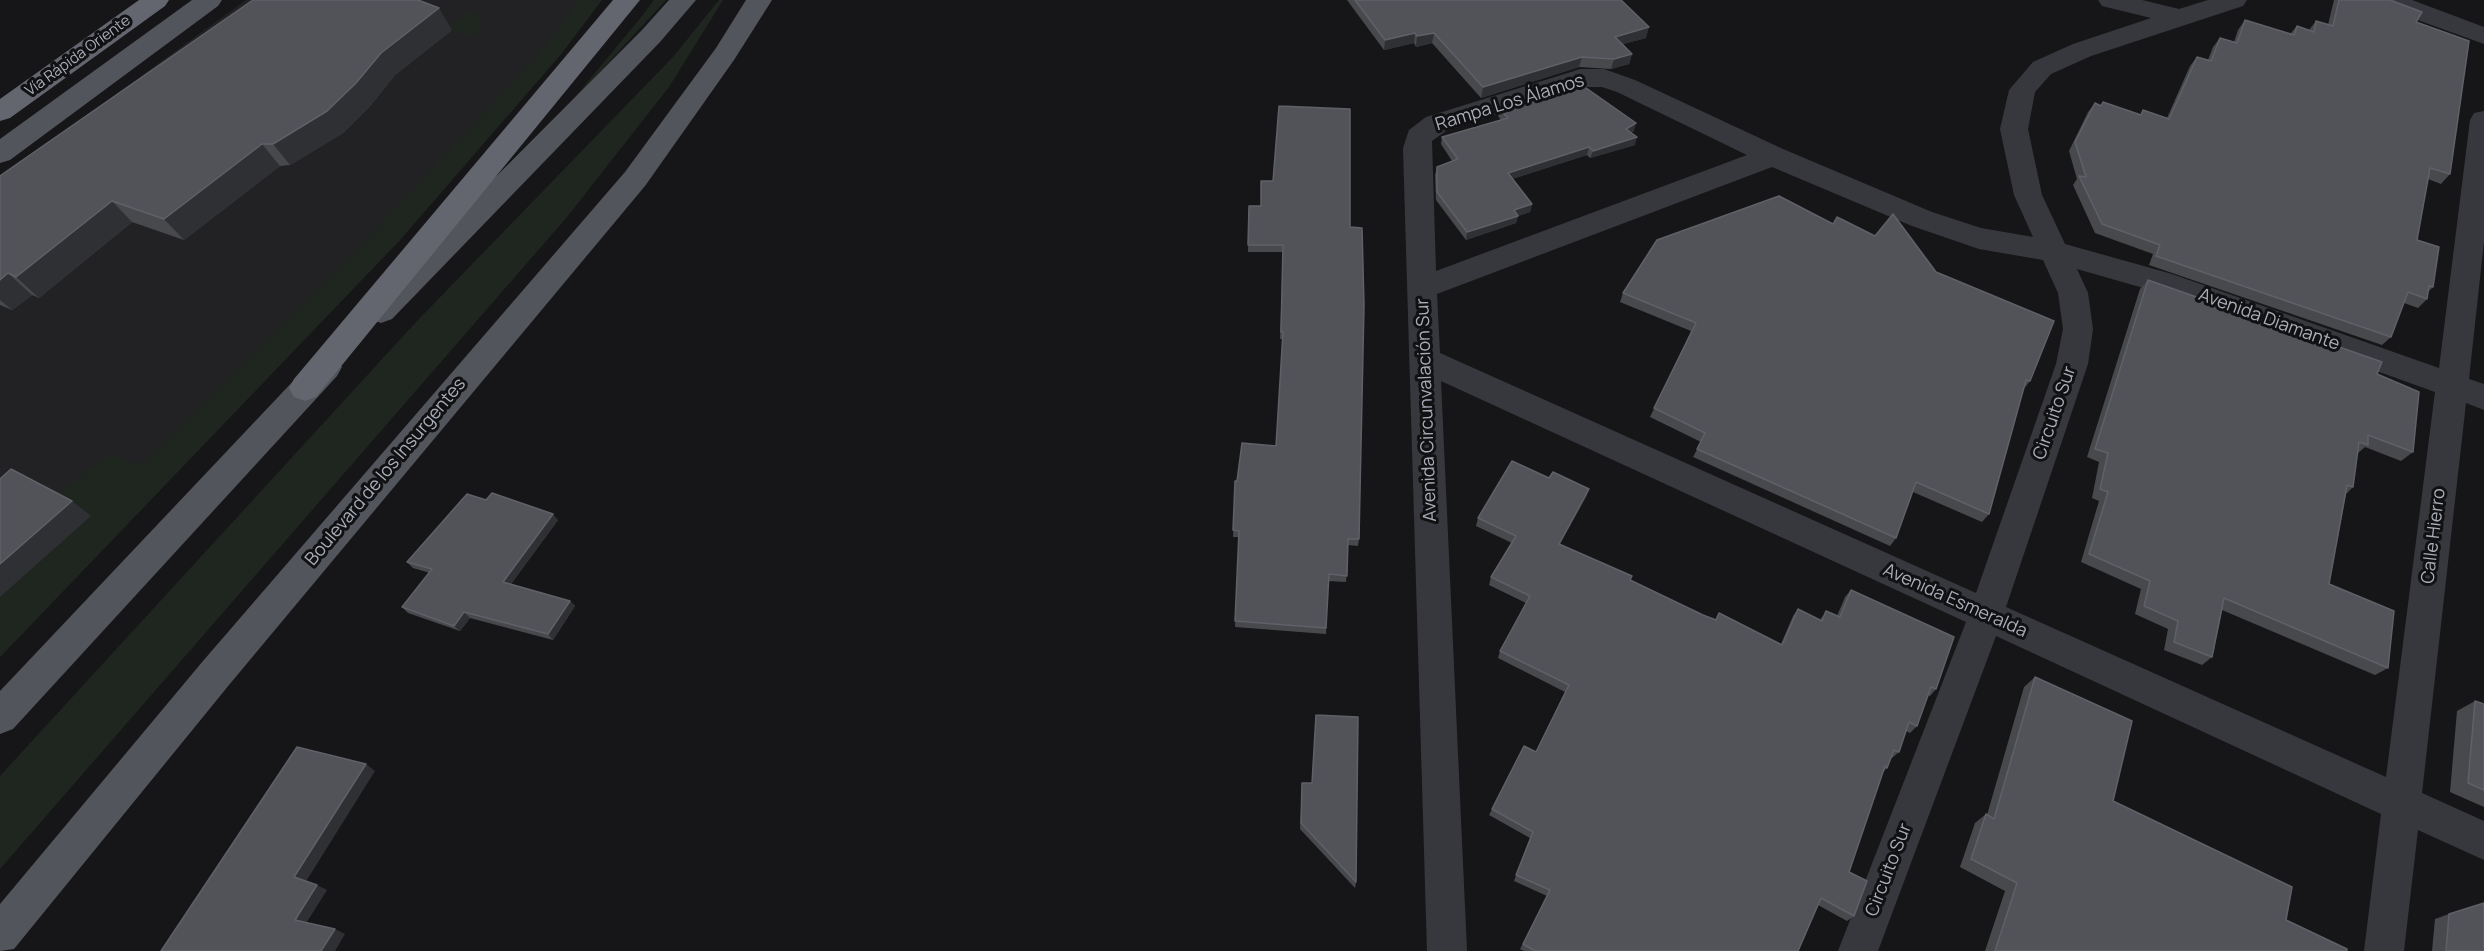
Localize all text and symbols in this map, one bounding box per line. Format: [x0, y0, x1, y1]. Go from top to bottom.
street label: Vía Rápida Oriente [22, 12, 134, 100]
street label: Rampa Los Álamos [1433, 70, 1587, 136]
street label: Avenida Diamante [2196, 284, 2342, 356]
street label: Avenida Circunvalación Sur [1412, 298, 1442, 522]
street label: Circuito Sur [2029, 363, 2081, 463]
street label: Boulevard de los Insurgentes [301, 374, 471, 570]
street label: Calle Hierro [2417, 487, 2451, 585]
street label: Avenida Esmeralda [1880, 560, 2030, 642]
street label: Circuito Sur [1861, 821, 1917, 919]

